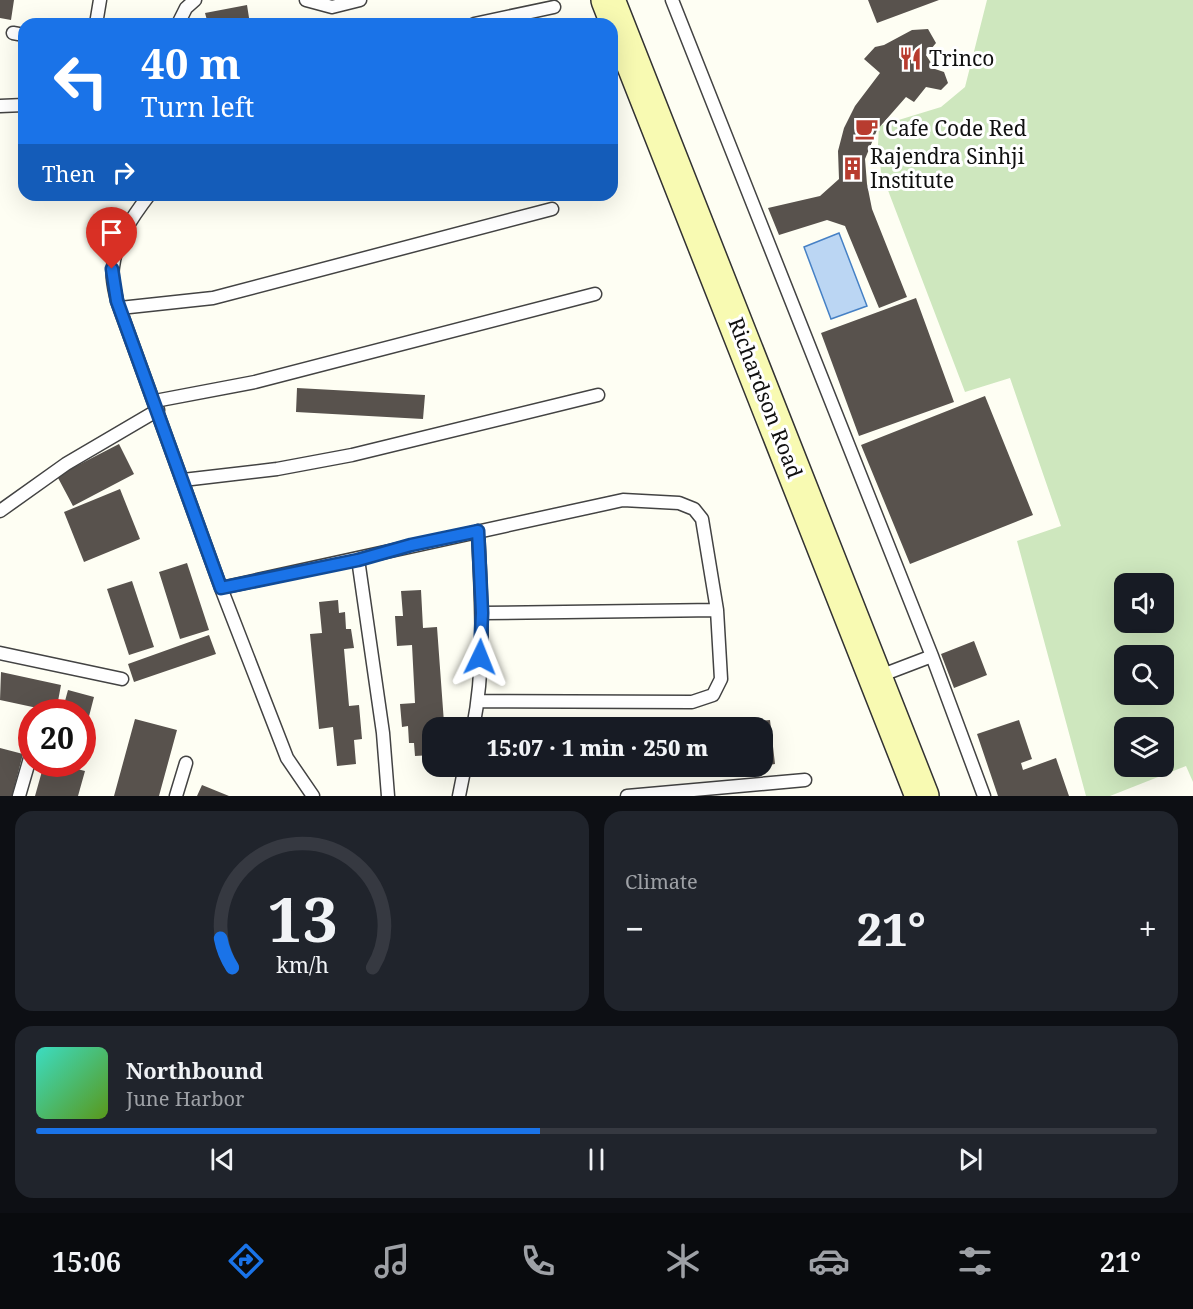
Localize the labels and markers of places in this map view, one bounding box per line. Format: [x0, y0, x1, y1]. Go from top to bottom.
place label: Trinco [929, 44, 994, 72]
restaurant icon: Trinco [898, 46, 924, 72]
place label: Cafe Code Red [885, 114, 1027, 142]
cafe icon: Cafe Code Red [854, 116, 880, 142]
place label: Rajendra Sinhji Institute [870, 142, 1025, 194]
building icon: Rajendra Sinhji Institute [839, 156, 865, 182]
pin [86, 207, 137, 269]

